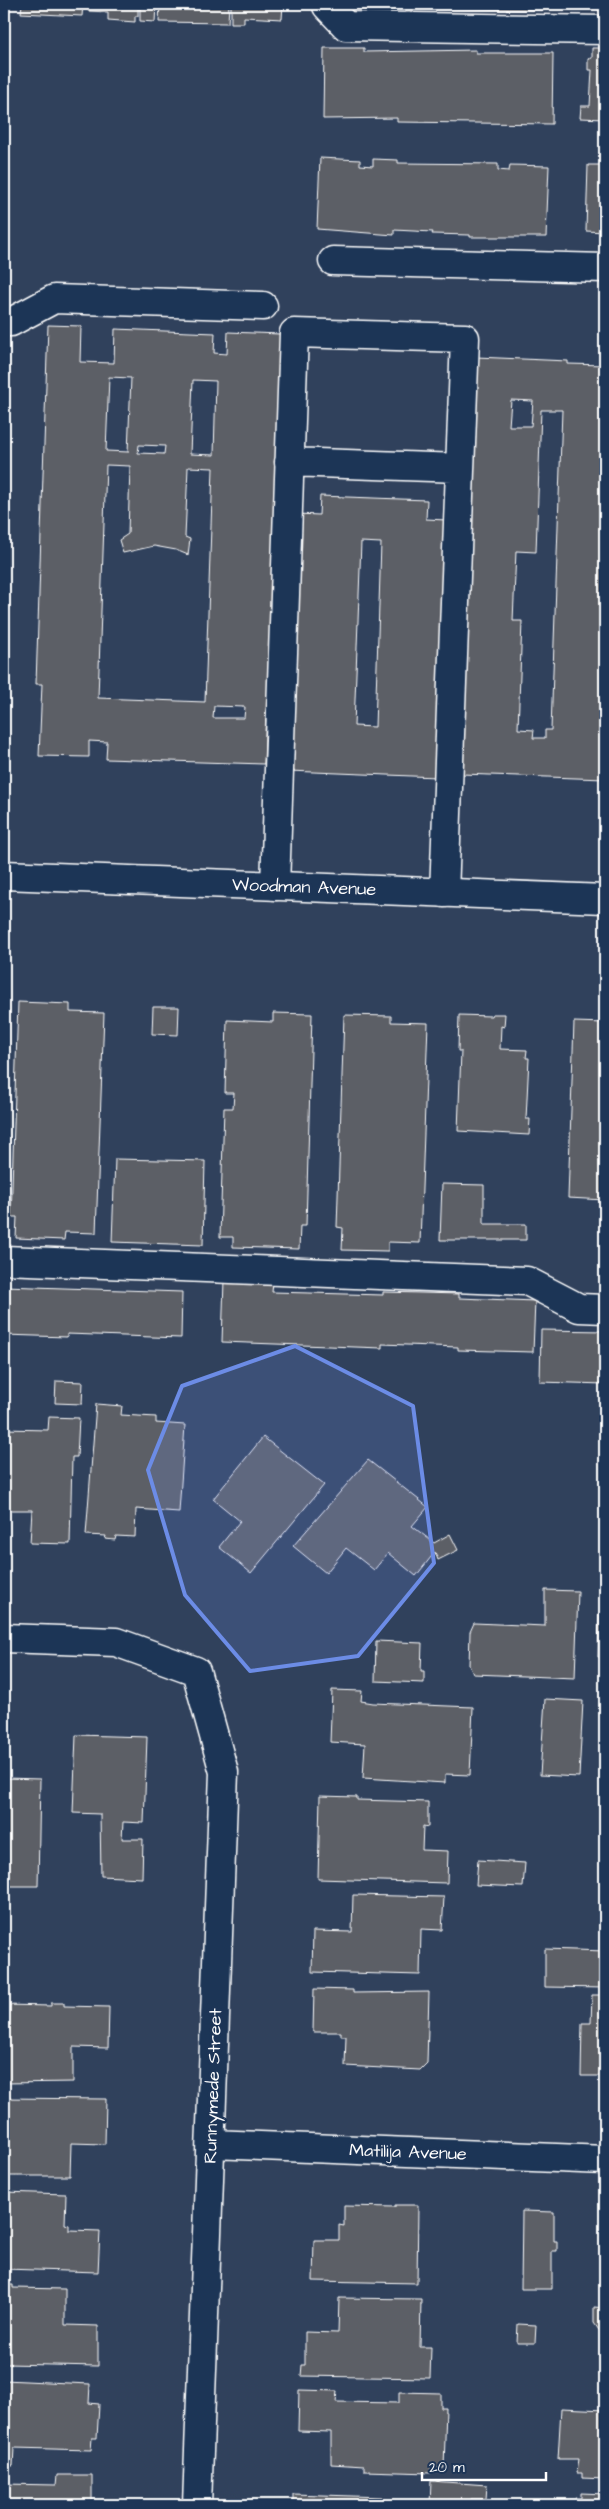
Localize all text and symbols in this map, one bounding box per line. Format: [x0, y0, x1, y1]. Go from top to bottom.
street label: Woodman Avenue [231, 872, 377, 902]
street label: Runnymede Street [198, 2007, 229, 2164]
street label: Matilija Avenue [349, 2137, 467, 2167]
scale bar [422, 2449, 545, 2481]
text: 20 m [429, 2457, 465, 2478]

